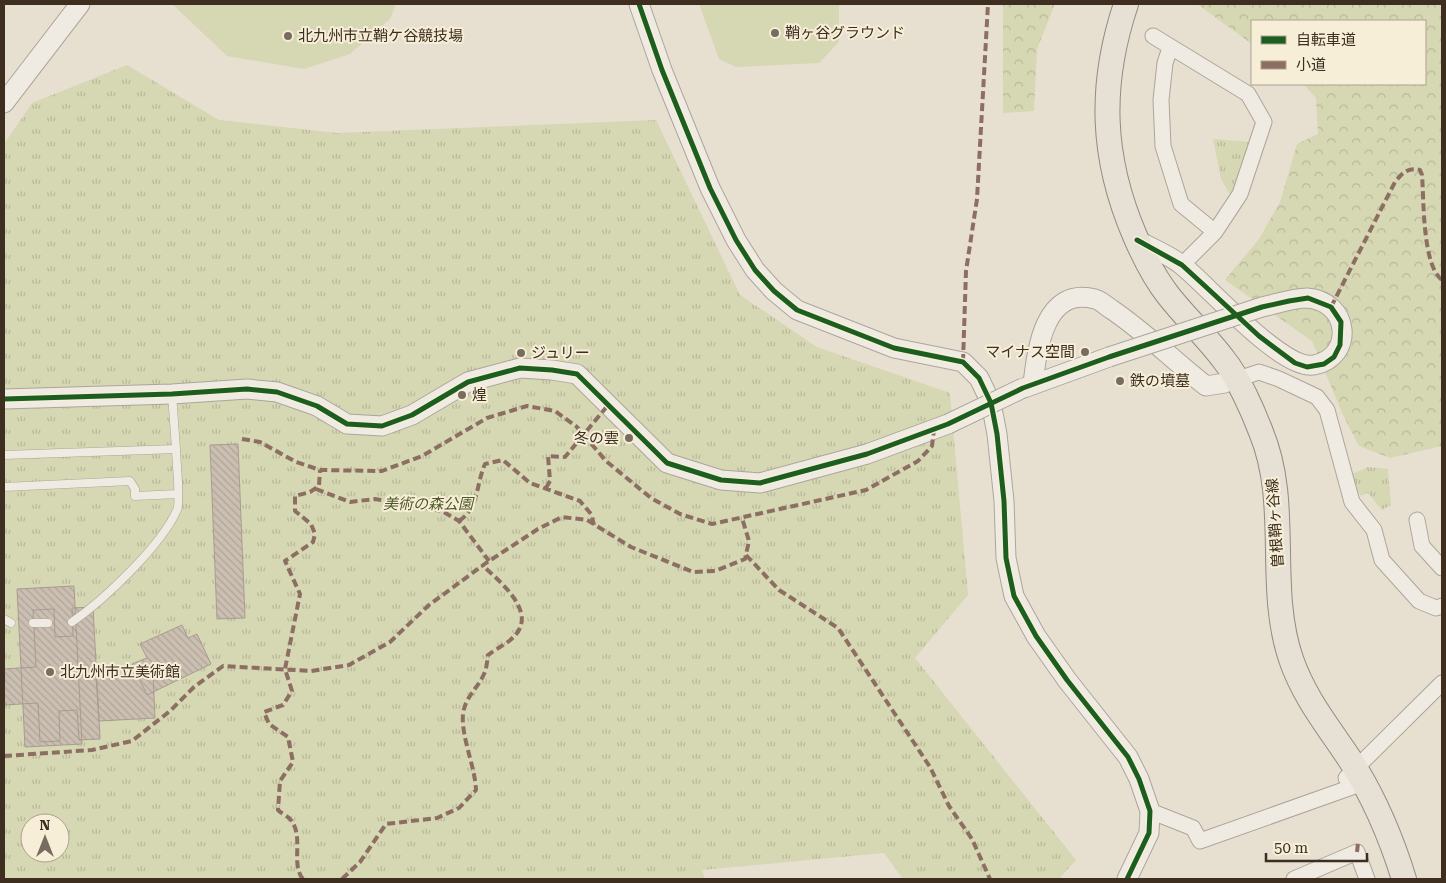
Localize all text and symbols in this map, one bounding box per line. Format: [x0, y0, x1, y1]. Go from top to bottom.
legend [1251, 20, 1426, 85]
place label: 鞘ヶ谷グラウンド [785, 24, 905, 42]
place label: 北九州市立鞘ケ谷競技場 [298, 27, 463, 45]
marker: 鞘ヶ谷グラウンド [769, 27, 781, 39]
marker: 北九州市立鞘ケ谷競技場 [282, 30, 294, 42]
text: 自転車道 [1296, 31, 1356, 49]
text: 小道 [1296, 56, 1326, 74]
place label: マイナス空間 [985, 343, 1075, 361]
place label: ジュリー [531, 344, 590, 362]
marker: マイナス空間 [1079, 346, 1091, 358]
marker: ジュリー [515, 347, 527, 359]
place label: 鉄の墳墓 [1130, 372, 1190, 390]
marker: 鉄の墳墓 [1114, 375, 1126, 387]
place label: 煌 [472, 386, 487, 404]
marker: 煌 [456, 389, 468, 401]
place label: 冬の雲 [574, 429, 619, 447]
marker: 冬の雲 [623, 432, 635, 444]
street label: 曽根鞘ヶ谷線 [1263, 477, 1287, 569]
park label: 美術の森公園 [383, 495, 475, 513]
place label: 北九州市立美術館 [60, 663, 180, 681]
marker: 北九州市立美術館 [44, 666, 56, 678]
north arrow [20, 813, 70, 863]
text: N [40, 817, 51, 833]
scale bar [1266, 830, 1367, 862]
text: 50 m [1274, 839, 1309, 857]

